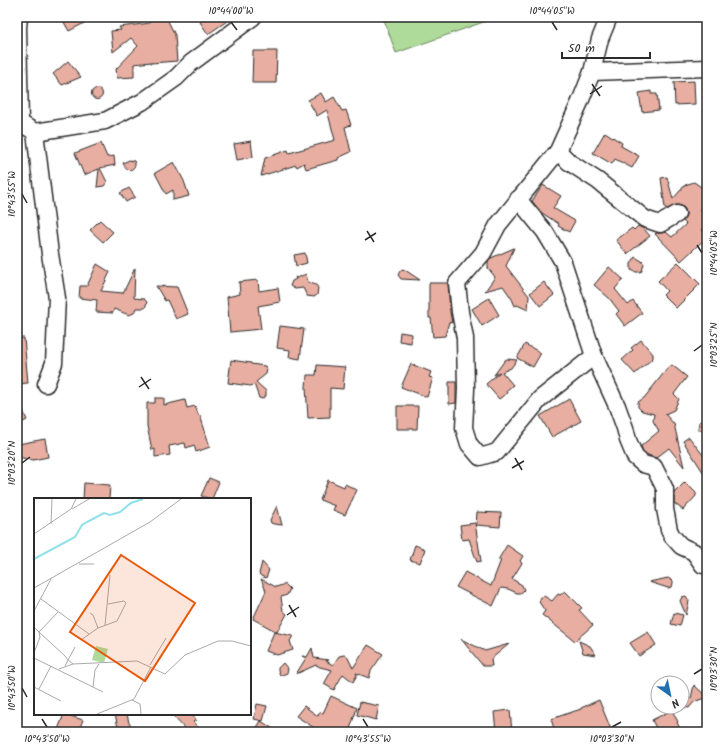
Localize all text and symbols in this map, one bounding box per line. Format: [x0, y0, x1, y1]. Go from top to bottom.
text: 10°44'00"W [208, 3, 254, 19]
text: 10°44'05"W [529, 3, 575, 19]
scale bar [562, 34, 650, 60]
text: 50 m [568, 39, 595, 58]
text: 10°43'55"W [4, 171, 20, 217]
text: 10°44'05"W [706, 230, 722, 276]
text: 10°03'25"N [706, 322, 722, 367]
text: 10°03'20"N [4, 440, 20, 485]
inset map [34, 498, 251, 715]
text: 10°03'30"N [706, 647, 722, 691]
text: 10°43'50"W [4, 665, 20, 711]
north arrow [650, 675, 690, 715]
text: N [667, 693, 683, 712]
text: 10°43'50"W [24, 731, 70, 747]
text: 10°43'55"W [345, 731, 391, 747]
text: 10°03'30"N [590, 731, 634, 747]

